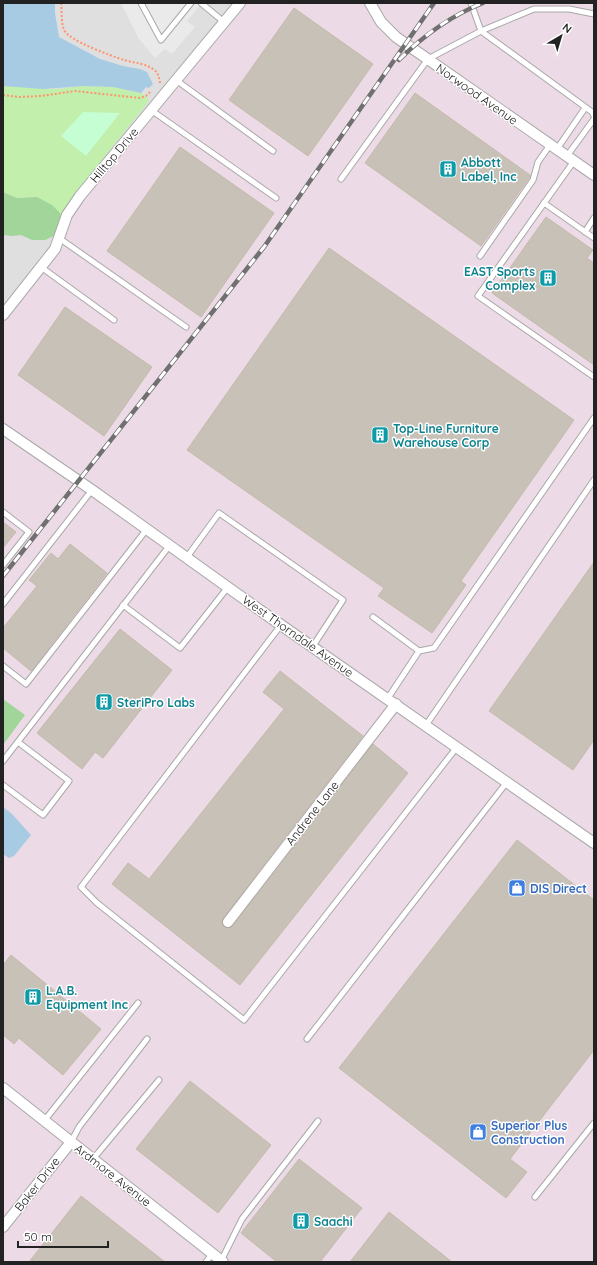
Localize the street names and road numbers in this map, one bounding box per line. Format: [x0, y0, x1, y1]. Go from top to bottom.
street label: Norwood Avenue [433, 60, 521, 128]
street label: Hilltop Drive [87, 124, 142, 186]
street label: West Thorndale Avenue [239, 592, 357, 680]
street label: Andrene Lane [282, 778, 342, 848]
street label: Ardmore Avenue [72, 1140, 154, 1210]
street label: Baker Drive [11, 1154, 63, 1214]

